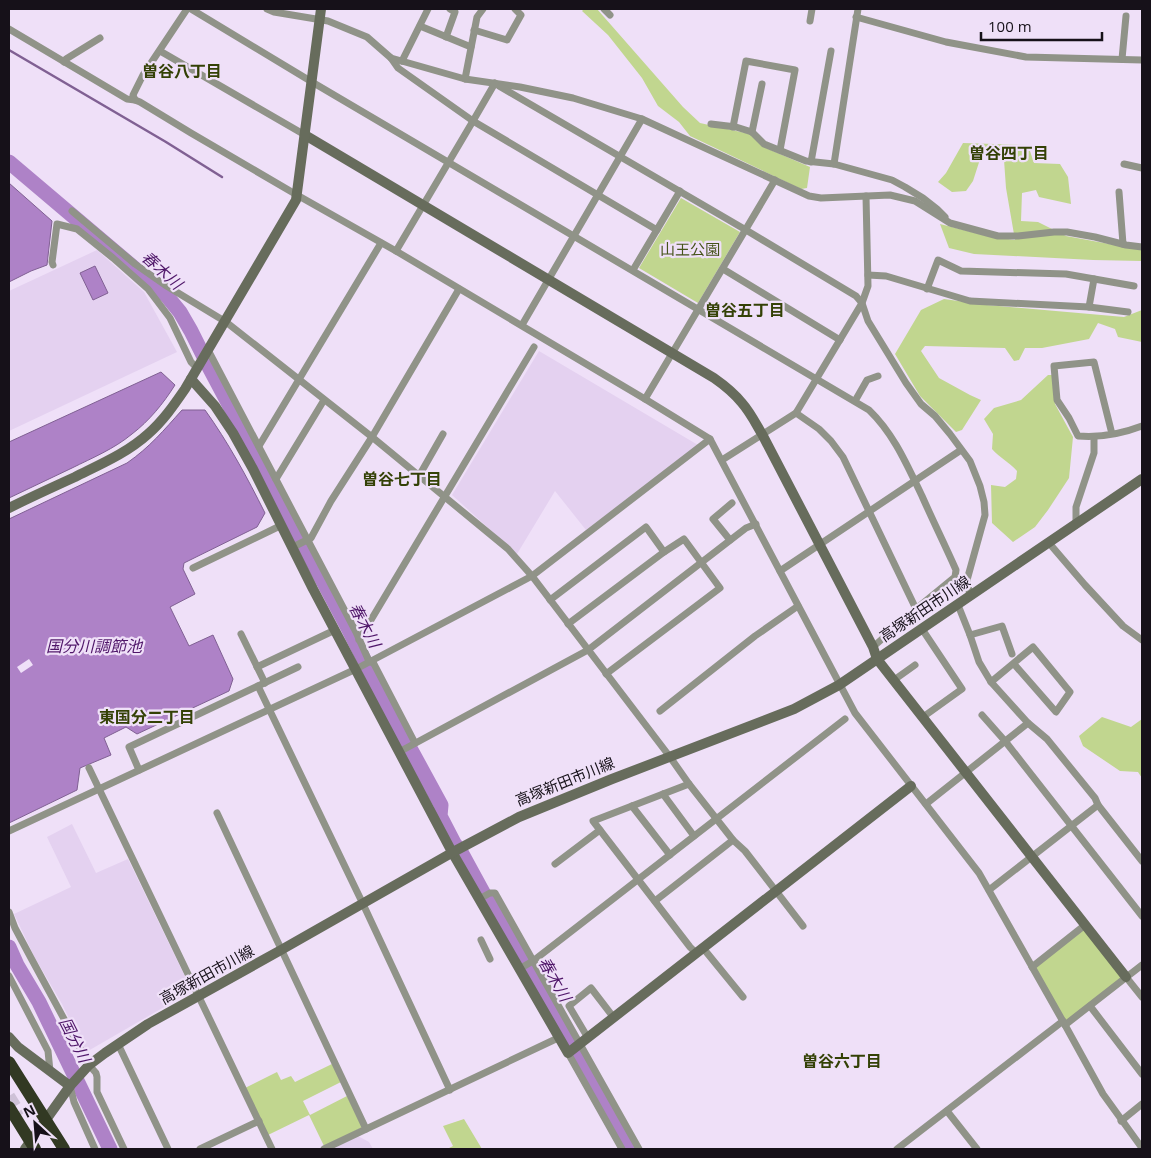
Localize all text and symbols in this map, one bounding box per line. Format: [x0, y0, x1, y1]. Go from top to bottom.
scale bar [981, 10, 1102, 42]
text: 100 m [988, 16, 1032, 36]
district label: 曽谷八丁目 [142, 60, 222, 82]
district label: 曽谷四丁目 [969, 142, 1049, 164]
park label: 山王公園 [660, 239, 720, 259]
water label: 春木川 [137, 246, 189, 296]
district label: 曽谷五丁目 [705, 299, 785, 321]
district label: 曽谷七丁目 [362, 468, 442, 490]
street label: 高塚新田市川線 [875, 571, 974, 646]
water label: 春木川 [344, 599, 387, 653]
water label: 国分川調節池 [46, 635, 144, 657]
district label: 東国分二丁目 [99, 706, 195, 728]
street label: 高塚新田市川線 [512, 752, 617, 810]
street label: 高塚新田市川線 [156, 940, 257, 1008]
water label: 春木川 [533, 953, 578, 1007]
water label: 国分川 [54, 1014, 97, 1068]
district label: 曽谷六丁目 [802, 1050, 882, 1072]
north arrow [10, 1098, 60, 1148]
text: N [20, 1100, 38, 1122]

